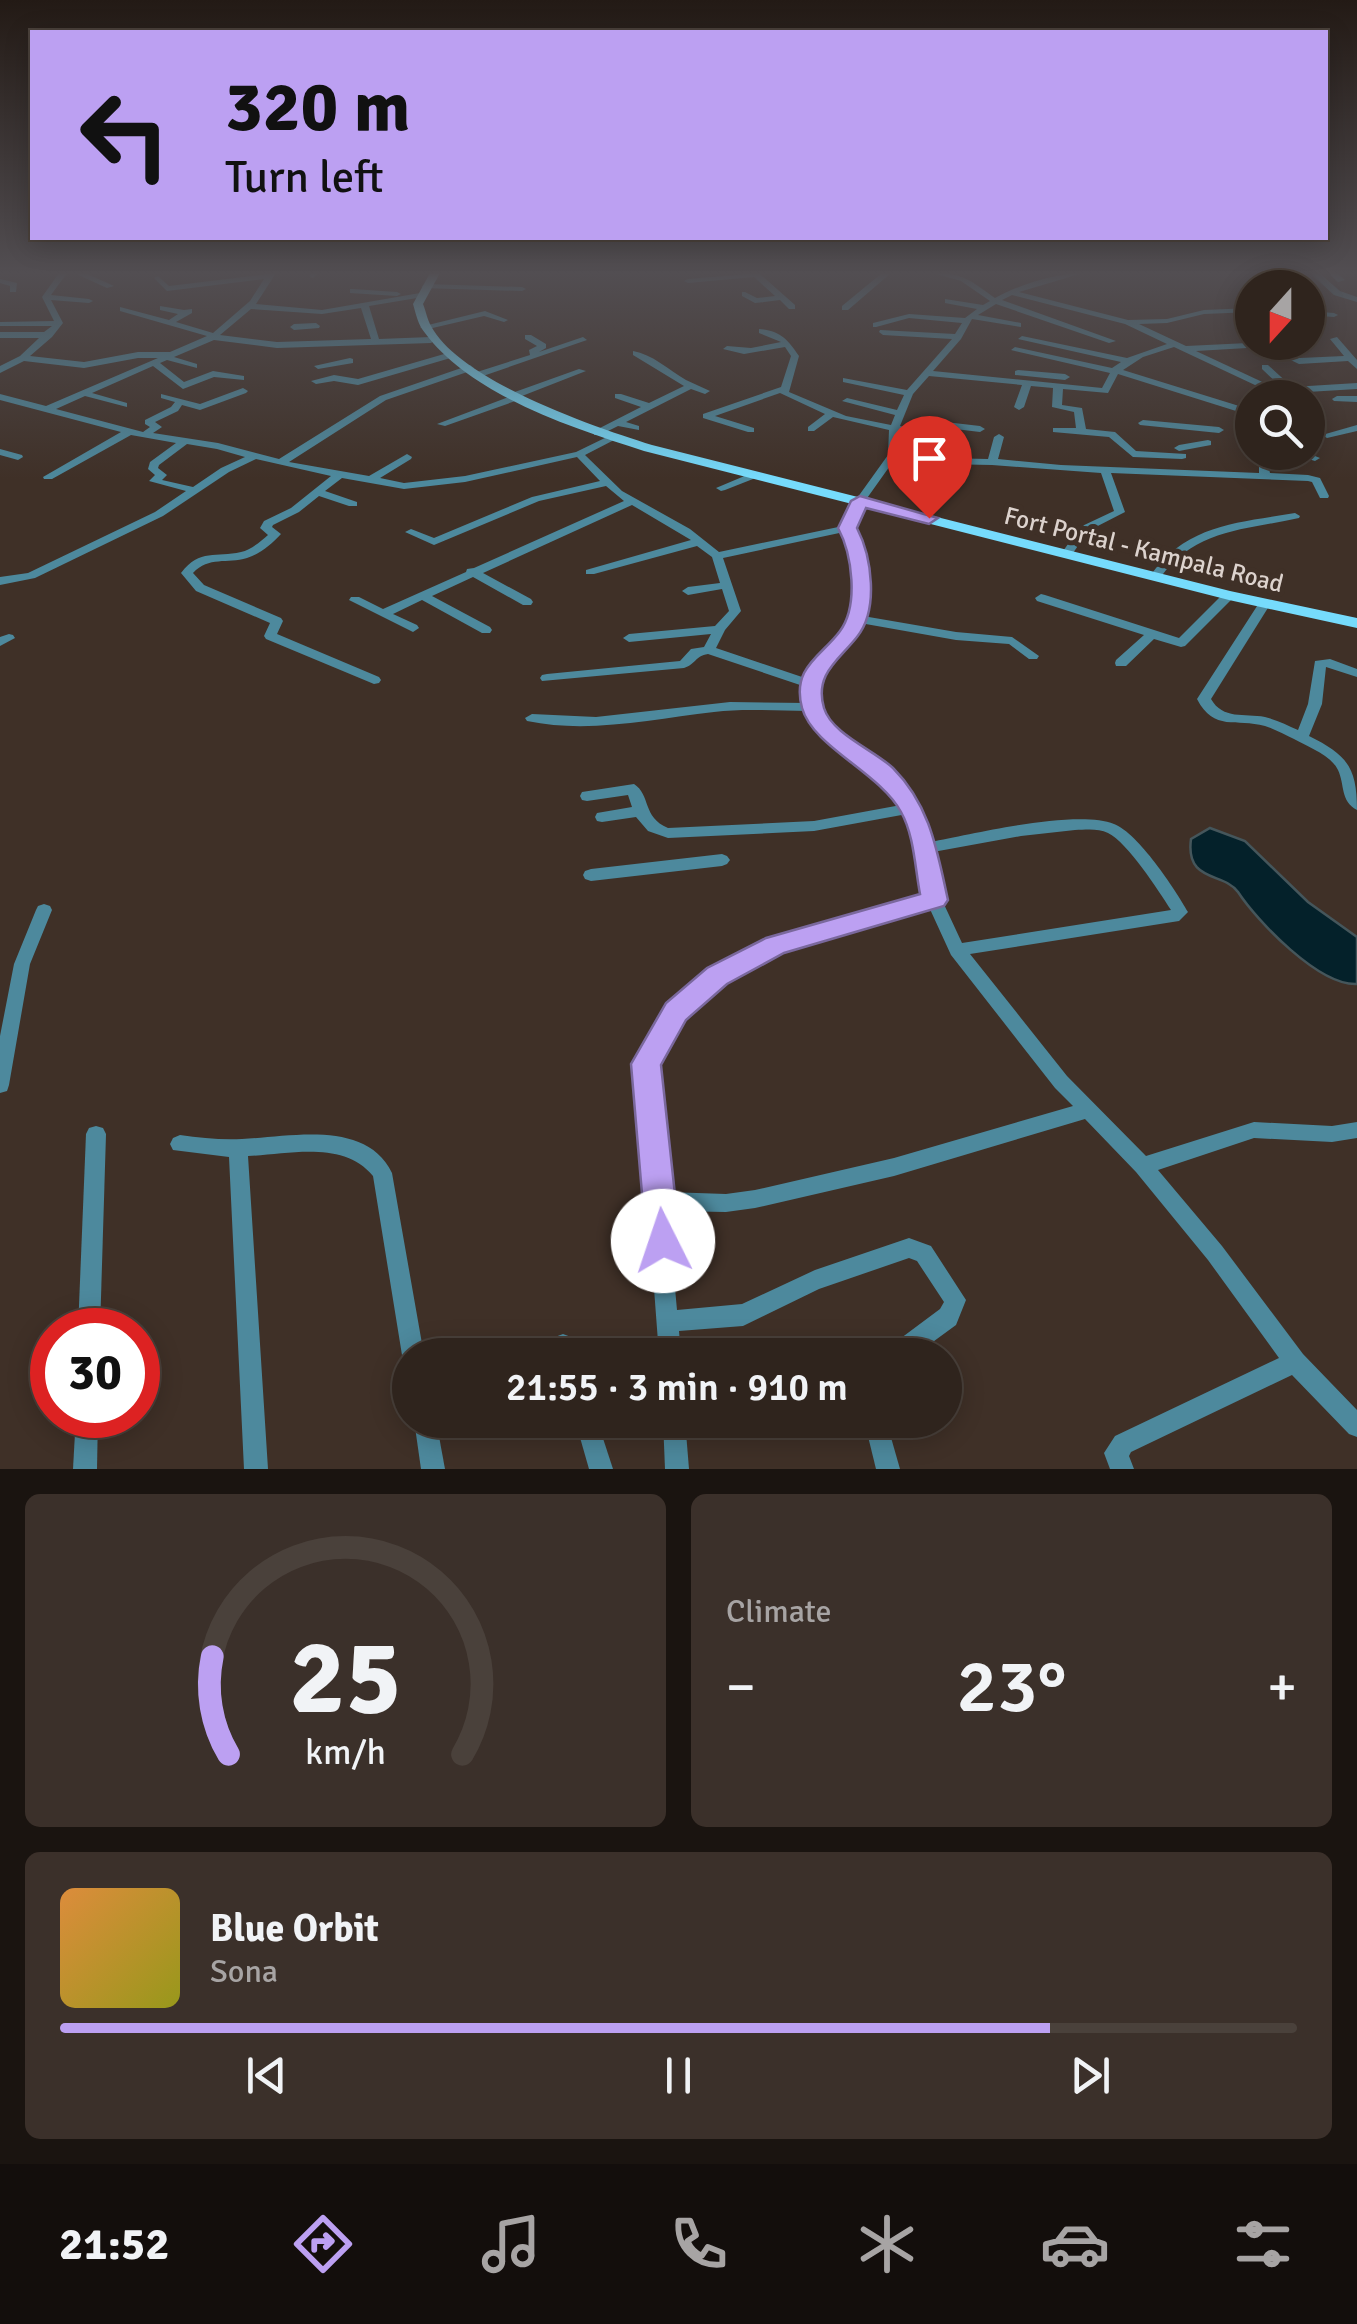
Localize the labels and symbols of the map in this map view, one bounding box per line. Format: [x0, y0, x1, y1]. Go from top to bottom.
north arrow [1235, 270, 1325, 360]
pin [887, 416, 972, 519]
street label: Fort Portal - Kampala Road [1001, 500, 1287, 599]
position arrow [611, 1189, 715, 1293]
speed limit sign: 30 [30, 1308, 160, 1438]

